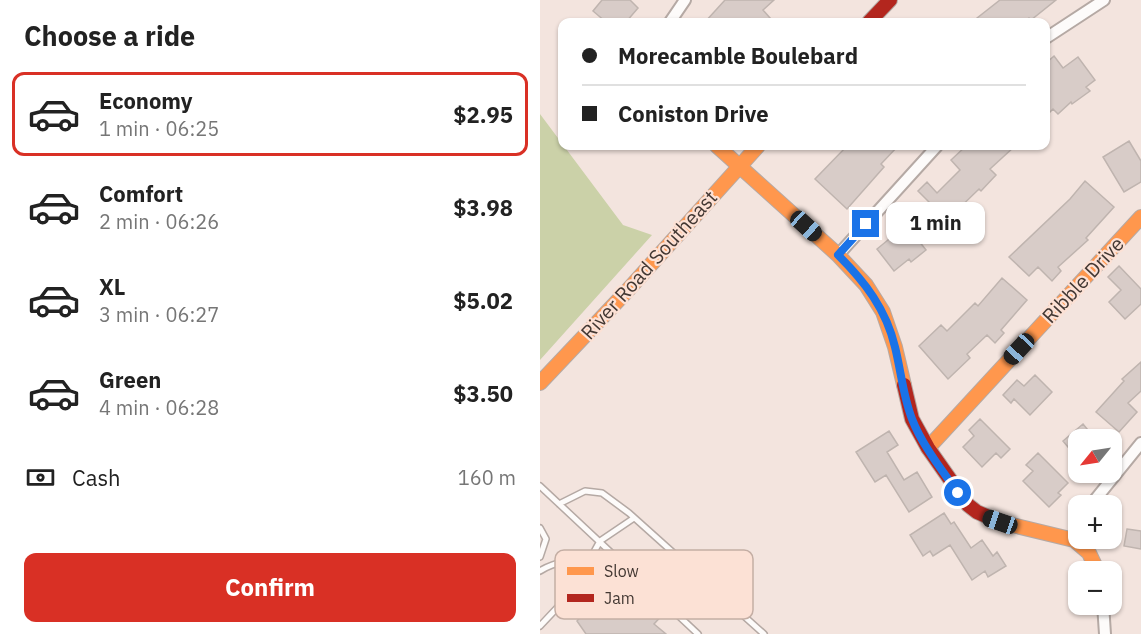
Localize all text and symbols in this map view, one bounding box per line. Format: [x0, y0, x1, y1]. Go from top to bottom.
text: Choose a ride [24, 18, 195, 53]
text: Morecamble Boulebard [618, 41, 858, 70]
text: Economy [99, 86, 193, 115]
icon: car [27, 87, 81, 141]
text: Coniston Drive [618, 99, 769, 128]
text: $2.95 [453, 100, 513, 129]
text: 1 min · 06:25 [99, 115, 219, 142]
text: Comfort [99, 179, 183, 208]
icon: car [27, 180, 81, 234]
street label: River Road Southeast [574, 184, 723, 345]
text: $3.98 [453, 193, 513, 222]
callout: 1 min [887, 203, 986, 245]
car [787, 207, 825, 245]
text: 2 min · 06:26 [99, 208, 219, 235]
text: 1 min [909, 209, 962, 236]
route end [852, 210, 879, 237]
street label: Ribble Drive [1036, 231, 1130, 329]
text: XL [99, 272, 125, 301]
icon: car [27, 273, 81, 327]
text: $5.02 [453, 286, 513, 315]
text: 3 min · 06:27 [99, 301, 219, 328]
car [1000, 330, 1038, 368]
text: Green [99, 365, 161, 394]
icon: car [27, 366, 81, 420]
text: $3.50 [453, 379, 513, 408]
text: 4 min · 06:28 [99, 394, 219, 421]
north arrow [1068, 429, 1122, 483]
map controls [1068, 429, 1122, 615]
icon: cash [24, 461, 57, 494]
text: Cash [72, 463, 121, 492]
text: 160 m [458, 464, 516, 491]
route start [944, 479, 971, 506]
button: + [1068, 495, 1122, 549]
car [980, 508, 1020, 536]
legend [555, 550, 753, 619]
button: Confirm [24, 553, 516, 622]
text: Slow [604, 561, 639, 581]
button: − [1068, 561, 1122, 615]
text: Jam [604, 588, 635, 608]

